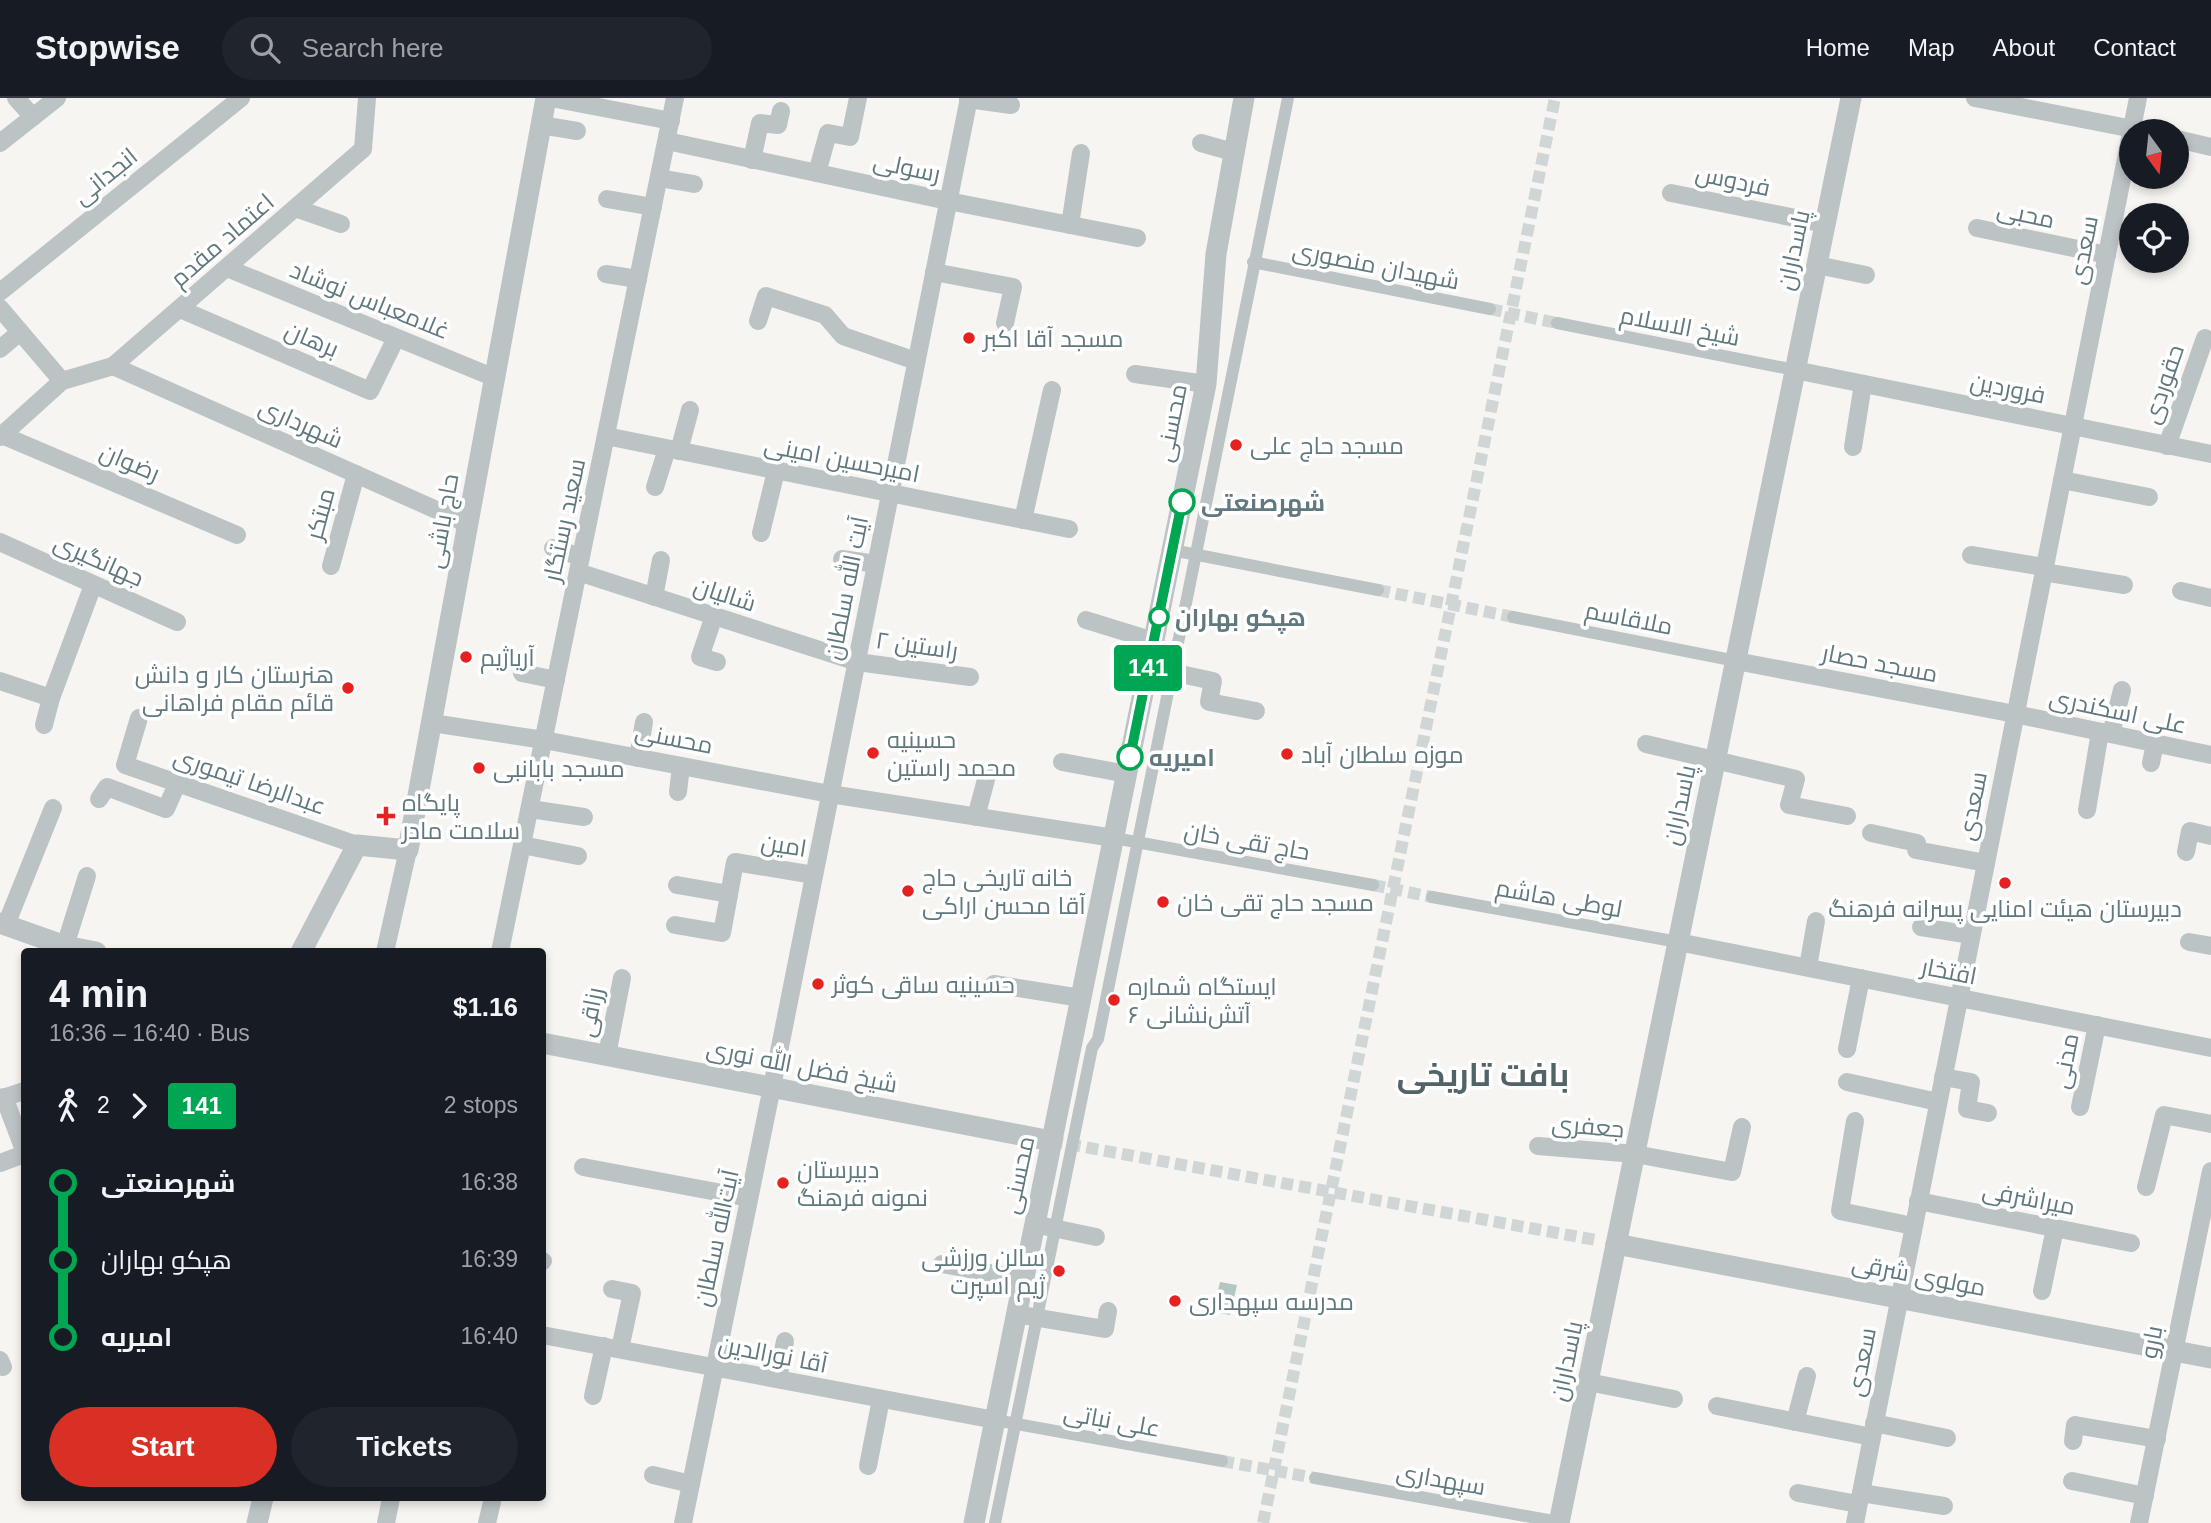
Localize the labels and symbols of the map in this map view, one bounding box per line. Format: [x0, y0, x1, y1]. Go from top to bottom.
north arrow [2119, 119, 2189, 189]
street label: انجدانی [68, 142, 143, 211]
street label: رسولی [871, 147, 943, 188]
street label: فردوس [1693, 159, 1773, 202]
street label: اعتماد مقدم [165, 188, 281, 294]
street label: محبی [1995, 195, 2057, 234]
street label: پاسداران [1771, 207, 1818, 293]
street label: سعدی [2063, 213, 2104, 287]
street label: شهیدان منصوری [1290, 236, 1462, 295]
street label: غلامعباس نوشاد [286, 256, 454, 345]
street label: شیخ الاسلام [1617, 301, 1742, 354]
street label: برهان [281, 316, 343, 363]
place label: مسجد آقا اکبر [981, 325, 1124, 352]
marker: مسجد آقا اکبر [961, 330, 977, 346]
street label: حقوردی [2137, 341, 2190, 427]
street label: فروردین [1968, 368, 2048, 409]
street label: محسنی [1150, 382, 1193, 464]
street label: شهرداری [255, 393, 347, 454]
street label: امیرحسین امینی [762, 431, 922, 488]
place label: مسجد حاج علی [1250, 432, 1404, 462]
street label: رضوان [96, 437, 164, 488]
marker: مسجد حاج علی [1228, 437, 1244, 453]
street label: سعید رستگار [537, 456, 590, 586]
street label: حاج باشی [420, 472, 467, 571]
street label: مبتکر [300, 485, 340, 545]
marker: شهرصنعتی [1169, 489, 1195, 515]
place label: شهرصنعتی [1201, 489, 1325, 517]
street label: آیت الله سلطان [817, 513, 874, 662]
street label: جهانگیری [50, 528, 148, 593]
street label: شالیان [690, 571, 759, 618]
street label: ملاقاسم [1582, 596, 1675, 643]
place label: هپکو بهاران [1175, 604, 1306, 634]
marker: هپکو بهاران [1149, 607, 1169, 627]
street label: راستین ۲ [874, 626, 960, 665]
street label: مسجد حصار [1818, 638, 1940, 687]
place label: آریاژیم [480, 644, 535, 674]
line badge: 141 [1108, 645, 1188, 691]
marker: آریاژیم [458, 649, 474, 665]
place label: هنرستان کار و دانش قائم مقام فراهانی [135, 661, 334, 719]
marker: هنرستان کار و دانش قائم مقام فراهانی [340, 680, 356, 696]
street label: علی اسکندری [2047, 683, 2189, 740]
street label: محسنی [633, 717, 715, 760]
place label: حسینیه محمد راستین [887, 726, 1016, 782]
place label: موزه سلطان آباد [1301, 741, 1464, 769]
street label: عبدالرضا تیموری [170, 742, 330, 821]
marker: امیریه [1117, 744, 1143, 770]
place label: امیریه [1149, 744, 1215, 772]
marker: حسینیه محمد راستین [865, 745, 881, 761]
marker: موزه سلطان آباد [1279, 746, 1295, 762]
place label: مسجد بابانبی [493, 755, 625, 783]
marker: مسجد بابانبی [471, 760, 487, 776]
street label: پاسداران [1657, 762, 1704, 848]
street label: سعدی [1952, 769, 1993, 843]
place label: پایگاه سلامت مادر [400, 789, 520, 844]
marker: پایگاه سلامت مادر [376, 806, 396, 826]
street label: حاج تقی خان [1182, 817, 1312, 868]
street label: امین [759, 828, 809, 863]
place label: خانه تاریخی حاج آقا محسن اراکی [922, 864, 1086, 920]
street label: لوطی هاشم [1493, 874, 1624, 925]
marker: دبیرستان هیئت امنایی پسرانه فرهنگ [1997, 875, 2013, 891]
marker: خانه تاریخی حاج آقا محسن اراکی [900, 883, 916, 899]
place label: مسجد حاج تقی خان [1177, 889, 1374, 919]
marker: مسجد حاج تقی خان [1155, 894, 1171, 910]
place label: دبیرستان هیئت امنایی پسرانه فرهنگ [1828, 895, 2182, 925]
street label: افتخار [1917, 952, 1979, 990]
place label: حسینیه ساقی کوثر [830, 971, 1015, 999]
place label: ایستگاه شماره ۶ آتش‌نشانی [1128, 973, 1277, 1029]
marker: حسینیه ساقی کوثر [810, 976, 826, 992]
street label: رزاقی [572, 985, 609, 1039]
marker: ایستگاه شماره ۶ آتش‌نشانی [1106, 992, 1122, 1008]
street label: مدنی [2046, 1031, 2085, 1091]
street label: شیخ فضل الله نوری [704, 1032, 900, 1101]
district label: بافت تاریخی [1397, 1057, 1569, 1094]
street label: جعفری [1551, 1109, 1625, 1144]
street label: محسنی [997, 1134, 1040, 1217]
place label: دبیرستان نمونه فرهنگ [797, 1156, 928, 1211]
street label: آیت‌الله سلطان [686, 1166, 745, 1309]
marker: دبیرستان نمونه فرهنگ [775, 1175, 791, 1191]
street label: میراشرفی [1980, 1176, 2078, 1221]
place label: سالن ورزشی ژیم اسپرت [921, 1244, 1046, 1302]
street label: مولوی شرقی [1850, 1249, 1988, 1302]
marker: سالن ورزشی ژیم اسپرت [1051, 1263, 1067, 1279]
place label: مدرسه سپهداری [1189, 1288, 1354, 1317]
marker: مدرسه سپهداری [1167, 1293, 1183, 1309]
street label: پاسداران [1544, 1318, 1591, 1404]
street label: بارو [2135, 1323, 2167, 1361]
street label: سعدی [1841, 1325, 1882, 1399]
street label: آقا نورالدین [716, 1330, 830, 1379]
street label: علی نباتی [1061, 1398, 1162, 1443]
street label: سپهداری [1394, 1458, 1488, 1502]

